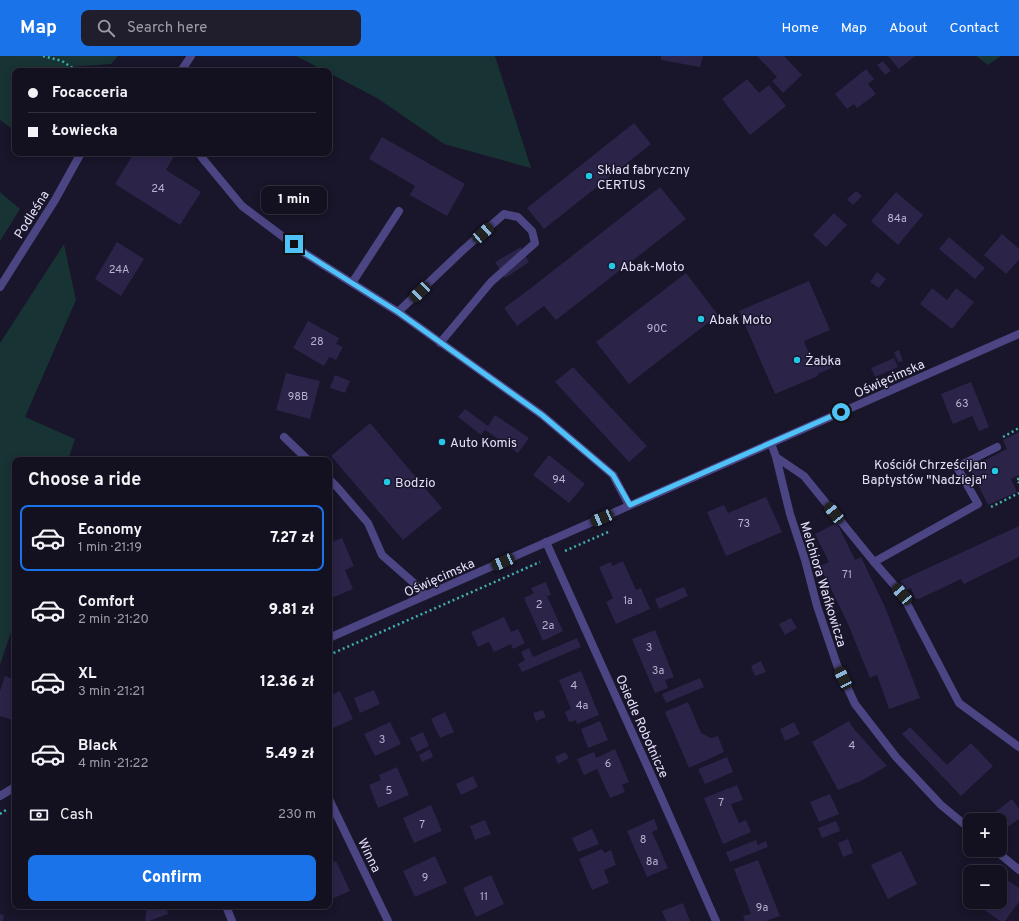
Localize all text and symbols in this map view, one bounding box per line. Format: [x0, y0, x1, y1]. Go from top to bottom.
search box [81, 10, 361, 46]
text: Map [20, 16, 57, 40]
icon: search [95, 17, 117, 39]
text: Search here [127, 19, 207, 38]
text: Home [782, 20, 819, 37]
text: Map [841, 20, 867, 37]
text: About [889, 20, 928, 37]
text: Contact [950, 20, 999, 37]
text: Focacceria [52, 84, 128, 103]
text: Łowiecka [52, 122, 118, 141]
place label: Skład fabryczny CERTUS [597, 163, 690, 194]
marker: Skład fabryczny CERTUS [584, 171, 594, 181]
house number: 24 [151, 182, 165, 196]
callout: 1 min [261, 186, 327, 214]
street label: Podleśna [12, 188, 54, 242]
text: 1 min [278, 192, 310, 208]
house number: 84a [887, 212, 907, 226]
car [470, 221, 496, 245]
route end [285, 235, 303, 253]
place label: Abak-Moto [620, 260, 684, 276]
marker: Abak-Moto [607, 261, 617, 271]
house number: 24A [109, 263, 129, 277]
car [407, 279, 433, 305]
place label: Abak Moto [709, 313, 772, 329]
marker: Abak Moto [696, 314, 706, 324]
house number: 90C [647, 322, 667, 336]
house number: 28 [310, 335, 324, 349]
place label: Żabka [805, 352, 841, 370]
marker: Żabka [792, 355, 802, 365]
street label: Oświęcimska [852, 357, 928, 403]
house number: 98B [288, 390, 308, 404]
house number: 63 [955, 397, 969, 411]
route start [832, 403, 850, 421]
place label: Auto Komis [450, 436, 517, 452]
marker: Auto Komis [437, 437, 447, 447]
place label: Kościół Chrześcijan Baptystów "Nadzieja" [862, 458, 987, 489]
marker: Kościół Chrześcijan Baptystów "Nadzieja" [990, 466, 1000, 476]
text: Choose a ride [28, 469, 141, 492]
house number: 94 [552, 473, 566, 487]
place label: Bodzio [395, 476, 436, 492]
marker: Bodzio [382, 477, 392, 487]
car [822, 500, 846, 526]
car [589, 508, 615, 528]
house number: 73 [738, 517, 750, 531]
icon: car [30, 520, 66, 556]
street label: Melchiora Wańkowicza [795, 520, 849, 649]
text: Economy [78, 521, 142, 540]
text: 7.27 zł [270, 529, 314, 548]
text: 1 min · 21:19 [78, 540, 142, 556]
car [490, 552, 516, 572]
street label: Oświęcimska [402, 556, 478, 602]
house number: 71 [842, 568, 852, 582]
car [890, 581, 914, 607]
icon: car [30, 592, 66, 628]
text: Comfort [78, 593, 135, 612]
house number: 1a [623, 594, 633, 608]
house number: 2 [536, 598, 542, 612]
text: 9.81 zł [269, 601, 314, 620]
text: 2 min · 21:20 [78, 612, 149, 628]
house number: 2a [542, 619, 554, 633]
house number: 3 [646, 641, 652, 655]
icon: car [30, 664, 66, 700]
house number: 3a [652, 664, 664, 678]
text: XL [78, 665, 96, 684]
car [832, 665, 854, 691]
text: 12.36 zł [260, 673, 314, 692]
street label: Osiedle Robotnicze [611, 673, 671, 781]
house number: 4 [571, 679, 578, 693]
text: 3 min · 21:21 [78, 684, 145, 700]
house number: 4a [576, 699, 589, 713]
house number: 3 [379, 733, 385, 747]
icon: car [30, 736, 66, 772]
text: Black [78, 737, 118, 756]
house number: 4 [849, 739, 856, 753]
text: 5.49 zł [265, 745, 314, 764]
text: 4 min · 21:22 [78, 756, 149, 772]
house number: 6 [605, 757, 611, 771]
house number: 5 [386, 784, 393, 798]
house number: 7 [718, 796, 724, 810]
icon: cash [28, 804, 50, 826]
text: Cash [60, 806, 93, 825]
text: 230 m [278, 807, 316, 823]
map controls [963, 813, 1007, 909]
button: + [963, 813, 1007, 857]
house number: 7 [419, 818, 425, 832]
house number: 8 [640, 833, 646, 847]
street label: Winna [353, 836, 383, 876]
button: Confirm [28, 855, 316, 901]
house number: 8a [646, 855, 659, 869]
button: − [963, 865, 1007, 909]
house number: 9 [422, 871, 428, 885]
house number: 11 [480, 890, 488, 904]
house number: 9a [756, 901, 768, 915]

